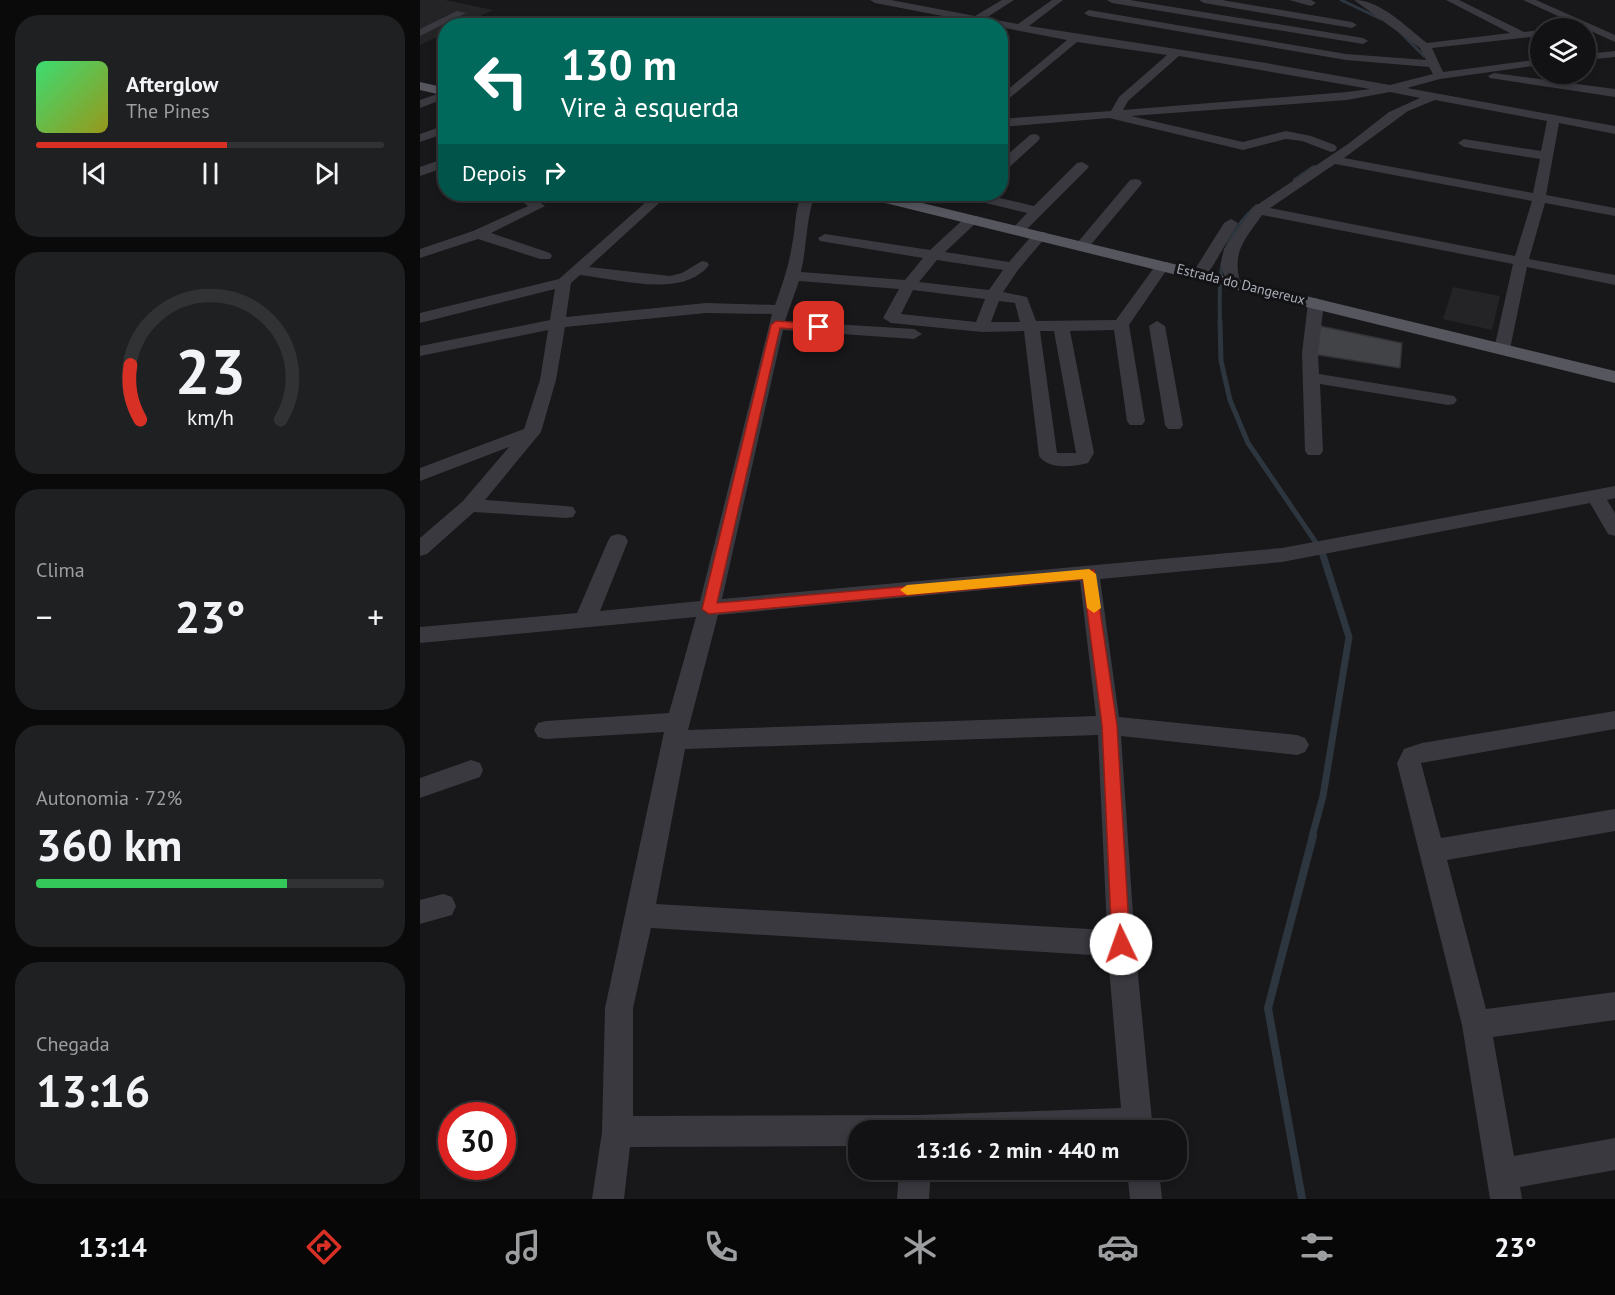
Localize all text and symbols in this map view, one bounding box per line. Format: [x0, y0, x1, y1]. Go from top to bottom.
map controls [1530, 18, 1596, 84]
button: layers [1530, 18, 1596, 84]
text: 130 m [561, 37, 677, 92]
icon: left [462, 42, 540, 120]
text: Afterglow [126, 70, 218, 98]
text: Vire à esquerda [561, 90, 739, 124]
text: The Pines [126, 98, 210, 124]
icon: right [538, 156, 571, 189]
icon: previous [78, 157, 111, 190]
icon: pause [194, 157, 227, 190]
icon: next [310, 157, 343, 190]
text: Depois [462, 159, 526, 187]
street label: Estrada do Dangereux [1175, 259, 1307, 309]
pin [793, 301, 844, 352]
icon: arrive [802, 310, 835, 343]
text: 23 [175, 330, 245, 411]
text: km/h [186, 403, 233, 431]
text: Clima [36, 557, 85, 583]
text: 23° [175, 587, 245, 645]
text: − [36, 595, 53, 638]
text: + [367, 595, 384, 638]
text: Autonomia · 72% [36, 785, 182, 811]
text: 360 km [36, 815, 182, 873]
position arrow [1089, 912, 1153, 976]
text: Chegada [36, 1031, 110, 1057]
text: 13:16 [36, 1061, 150, 1119]
speed limit sign: 30 [438, 1102, 516, 1180]
text: 13:16 · 2 min · 440 m [916, 1136, 1119, 1164]
icon: directions [303, 1226, 345, 1268]
icon: music [502, 1226, 544, 1268]
icon: phone [700, 1226, 742, 1268]
icon: climate [899, 1226, 941, 1268]
icon: car [1097, 1226, 1139, 1268]
icon: filters [1296, 1226, 1338, 1268]
text: 13:14 [78, 1230, 147, 1264]
text: 23° [1494, 1230, 1537, 1264]

